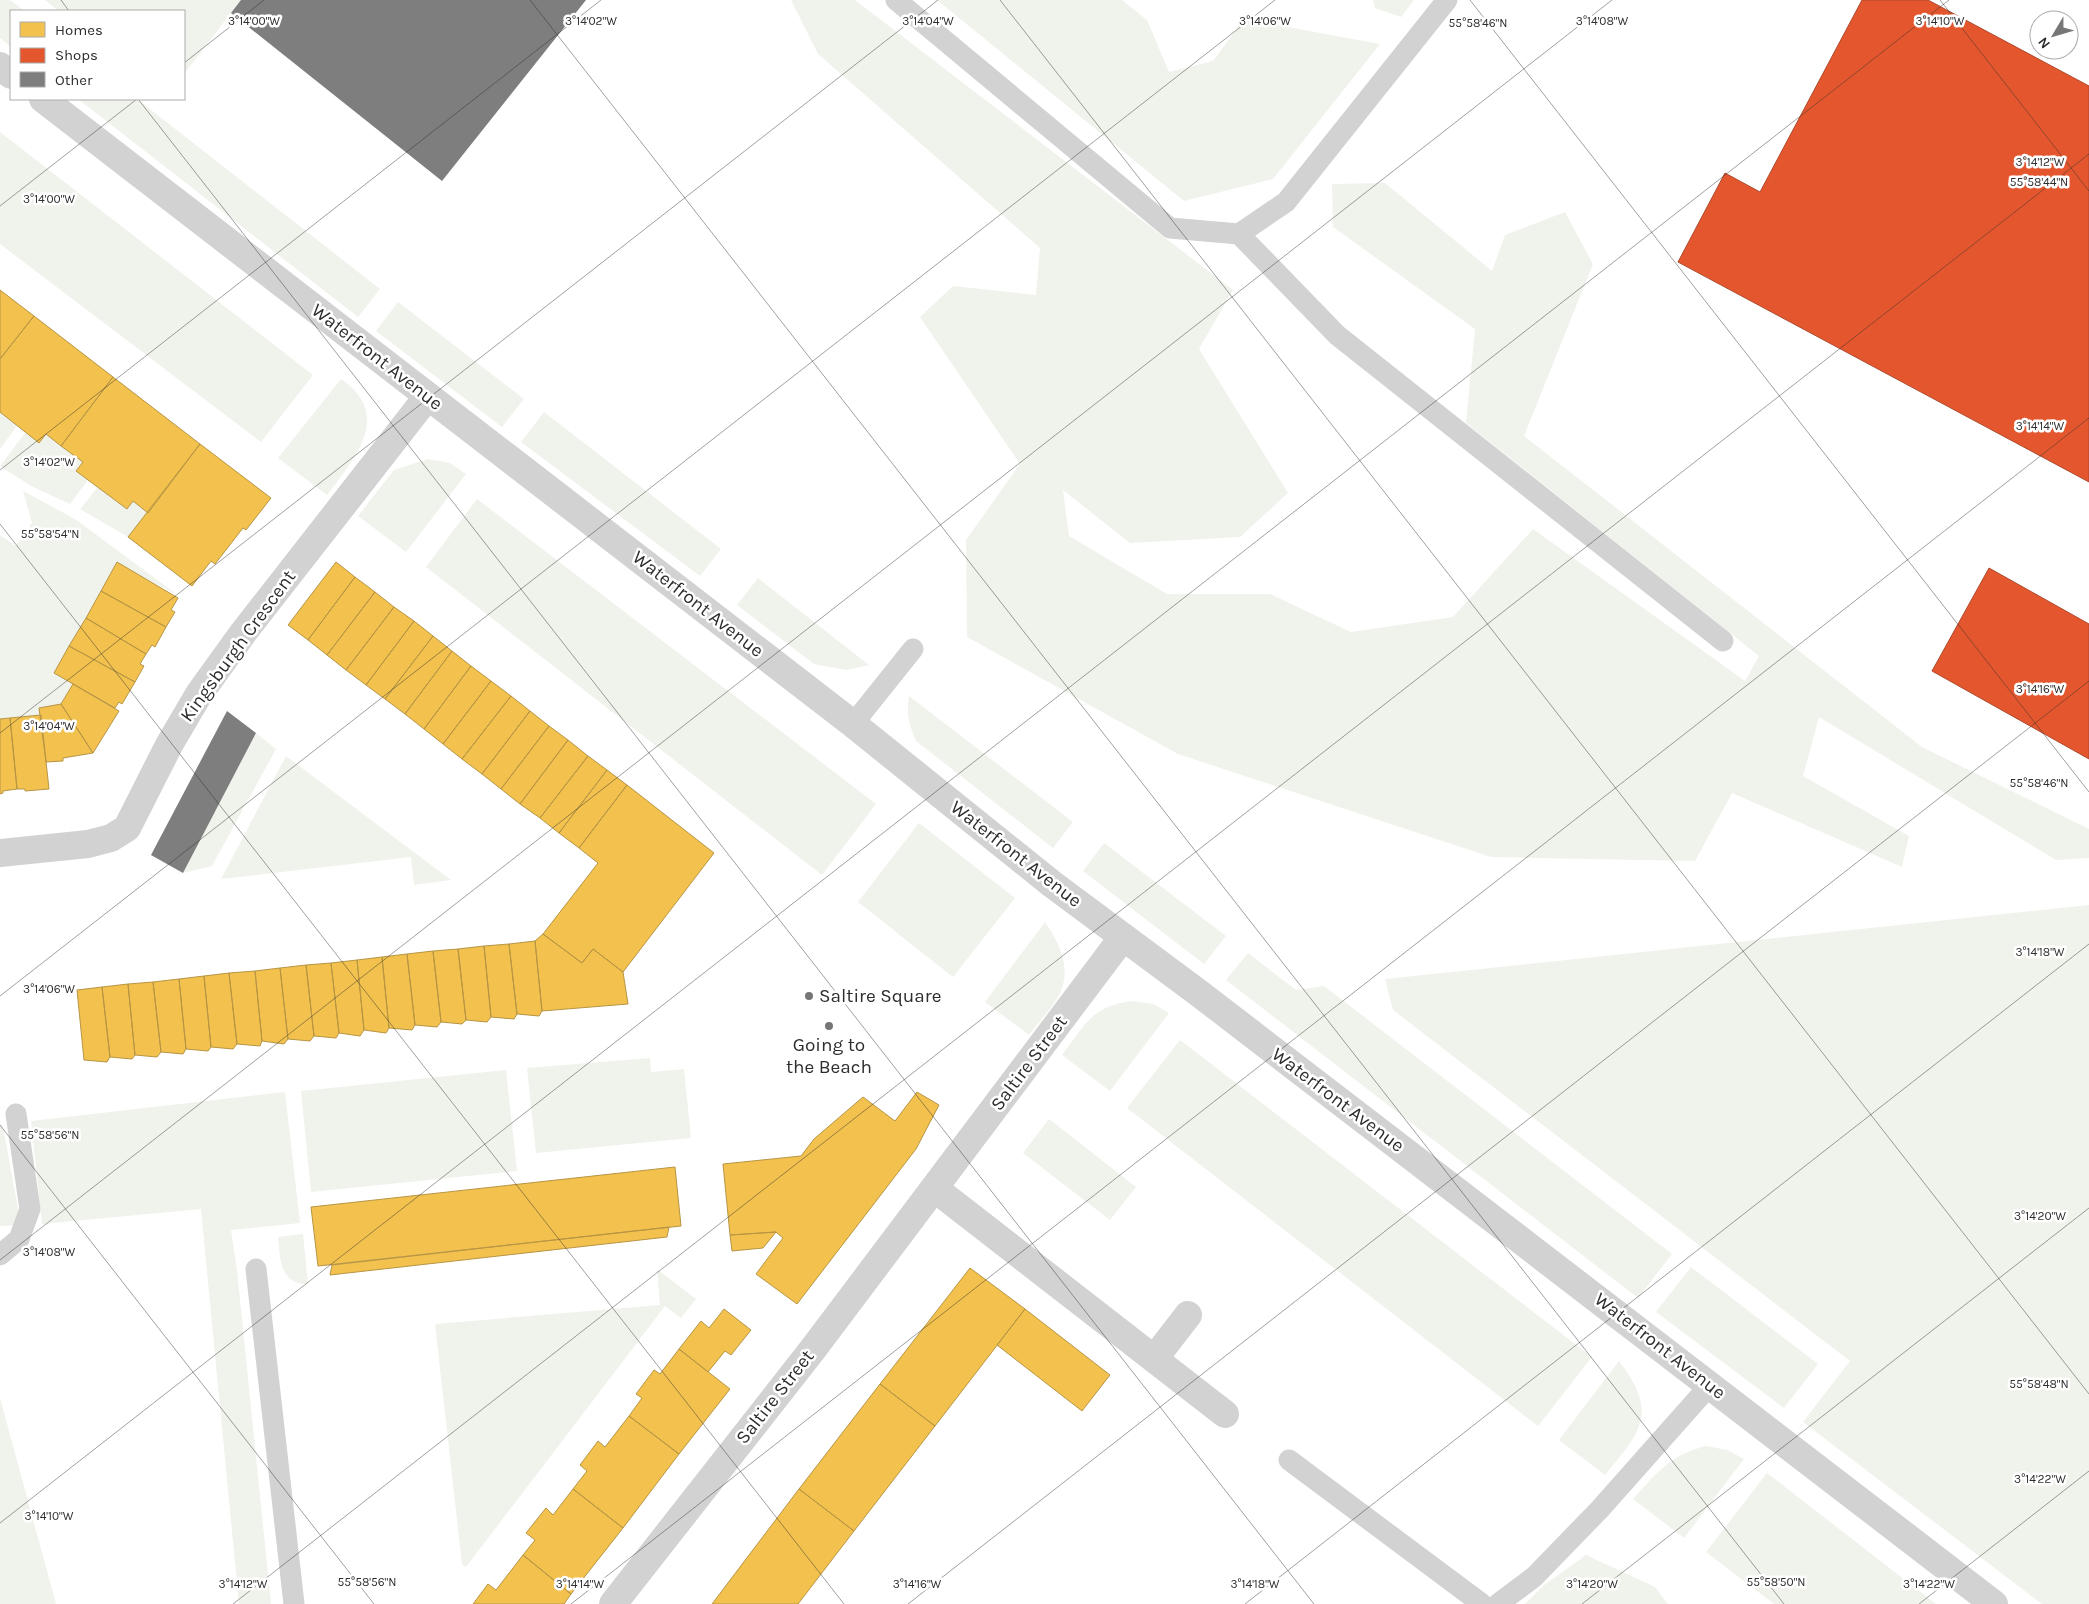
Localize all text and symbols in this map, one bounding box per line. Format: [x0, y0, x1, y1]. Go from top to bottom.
legend [10, 10, 185, 100]
north arrow [2029, 10, 2079, 60]
text: 3°14'00"W [228, 14, 280, 28]
text: 3°14'02"W [565, 14, 617, 28]
text: 3°14'04"W [902, 14, 954, 28]
text: 3°14'06"W [1239, 14, 1291, 28]
text: 3°14'08"W [1576, 14, 1628, 28]
text: 3°14'10"W [1916, 14, 1965, 28]
text: 55°58'46"N [1449, 16, 1507, 30]
text: Homes [55, 21, 103, 39]
text: N [2034, 34, 2054, 52]
text: Shops [55, 46, 98, 64]
text: Other [55, 71, 93, 89]
text: 3°14'12"W [2016, 155, 2065, 169]
text: 55°58'44"N [2010, 175, 2068, 189]
text: 3°14'00"W [23, 192, 75, 206]
street label: Waterfront Avenue [307, 299, 447, 415]
text: 3°14'14"W [2016, 419, 2065, 433]
text: 3°14'02"W [23, 455, 75, 469]
text: 55°58'54"N [21, 527, 79, 541]
street label: Waterfront Avenue [628, 546, 768, 662]
street label: Kingsburgh Crescent [176, 566, 300, 726]
text: 3°14'16"W [2016, 682, 2065, 696]
text: 3°14'04"W [23, 719, 75, 733]
text: 55°58'46"N [2010, 776, 2068, 790]
street label: Waterfront Avenue [946, 796, 1086, 912]
text: 3°14'18"W [2015, 945, 2065, 959]
text: 3°14'06"W [23, 982, 75, 996]
place label: Saltire Square [819, 985, 941, 1007]
marker: Saltire Square [803, 990, 815, 1002]
street label: Saltire Street [986, 1011, 1072, 1115]
marker: Going to the Beach [823, 1020, 835, 1032]
place label: Going to the Beach [786, 1034, 872, 1078]
street label: Waterfront Avenue [1267, 1043, 1409, 1157]
text: 55°58'56"N [21, 1128, 79, 1142]
text: 3°14'20"W [2014, 1209, 2066, 1223]
text: 3°14'08"W [23, 1245, 75, 1259]
street label: Waterfront Avenue [1590, 1288, 1730, 1404]
street label: Saltire Street [731, 1346, 819, 1448]
text: 55°58'48"N [2009, 1377, 2069, 1391]
text: 3°14'22"W [2014, 1472, 2066, 1486]
text: 3°14'10"W [25, 1509, 74, 1523]
text: 55°58'56"N [338, 1575, 396, 1589]
text: 55°58'50"N [1746, 1575, 1806, 1589]
text: 3°14'12"W [219, 1577, 268, 1591]
text: 3°14'14"W [556, 1577, 605, 1591]
text: 3°14'16"W [893, 1577, 942, 1591]
text: 3°14'18"W [1230, 1577, 1280, 1591]
text: 3°14'20"W [1566, 1577, 1618, 1591]
text: 3°14'22"W [1903, 1577, 1955, 1591]

